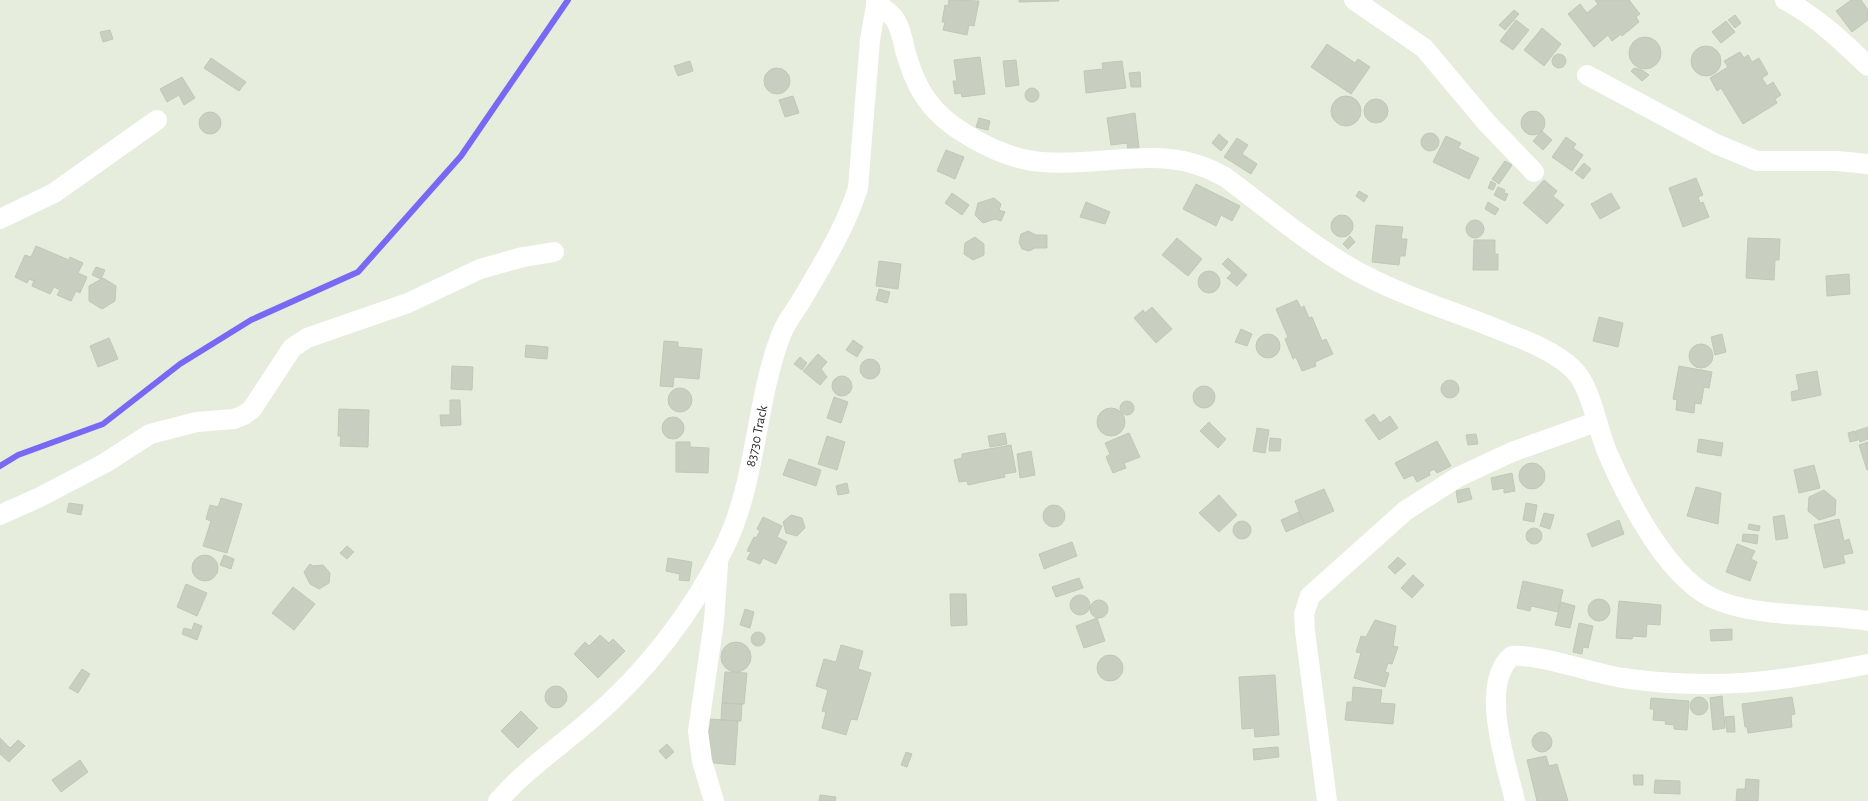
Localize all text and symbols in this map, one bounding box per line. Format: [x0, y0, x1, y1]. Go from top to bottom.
street label: 83730 Track [744, 404, 770, 468]

